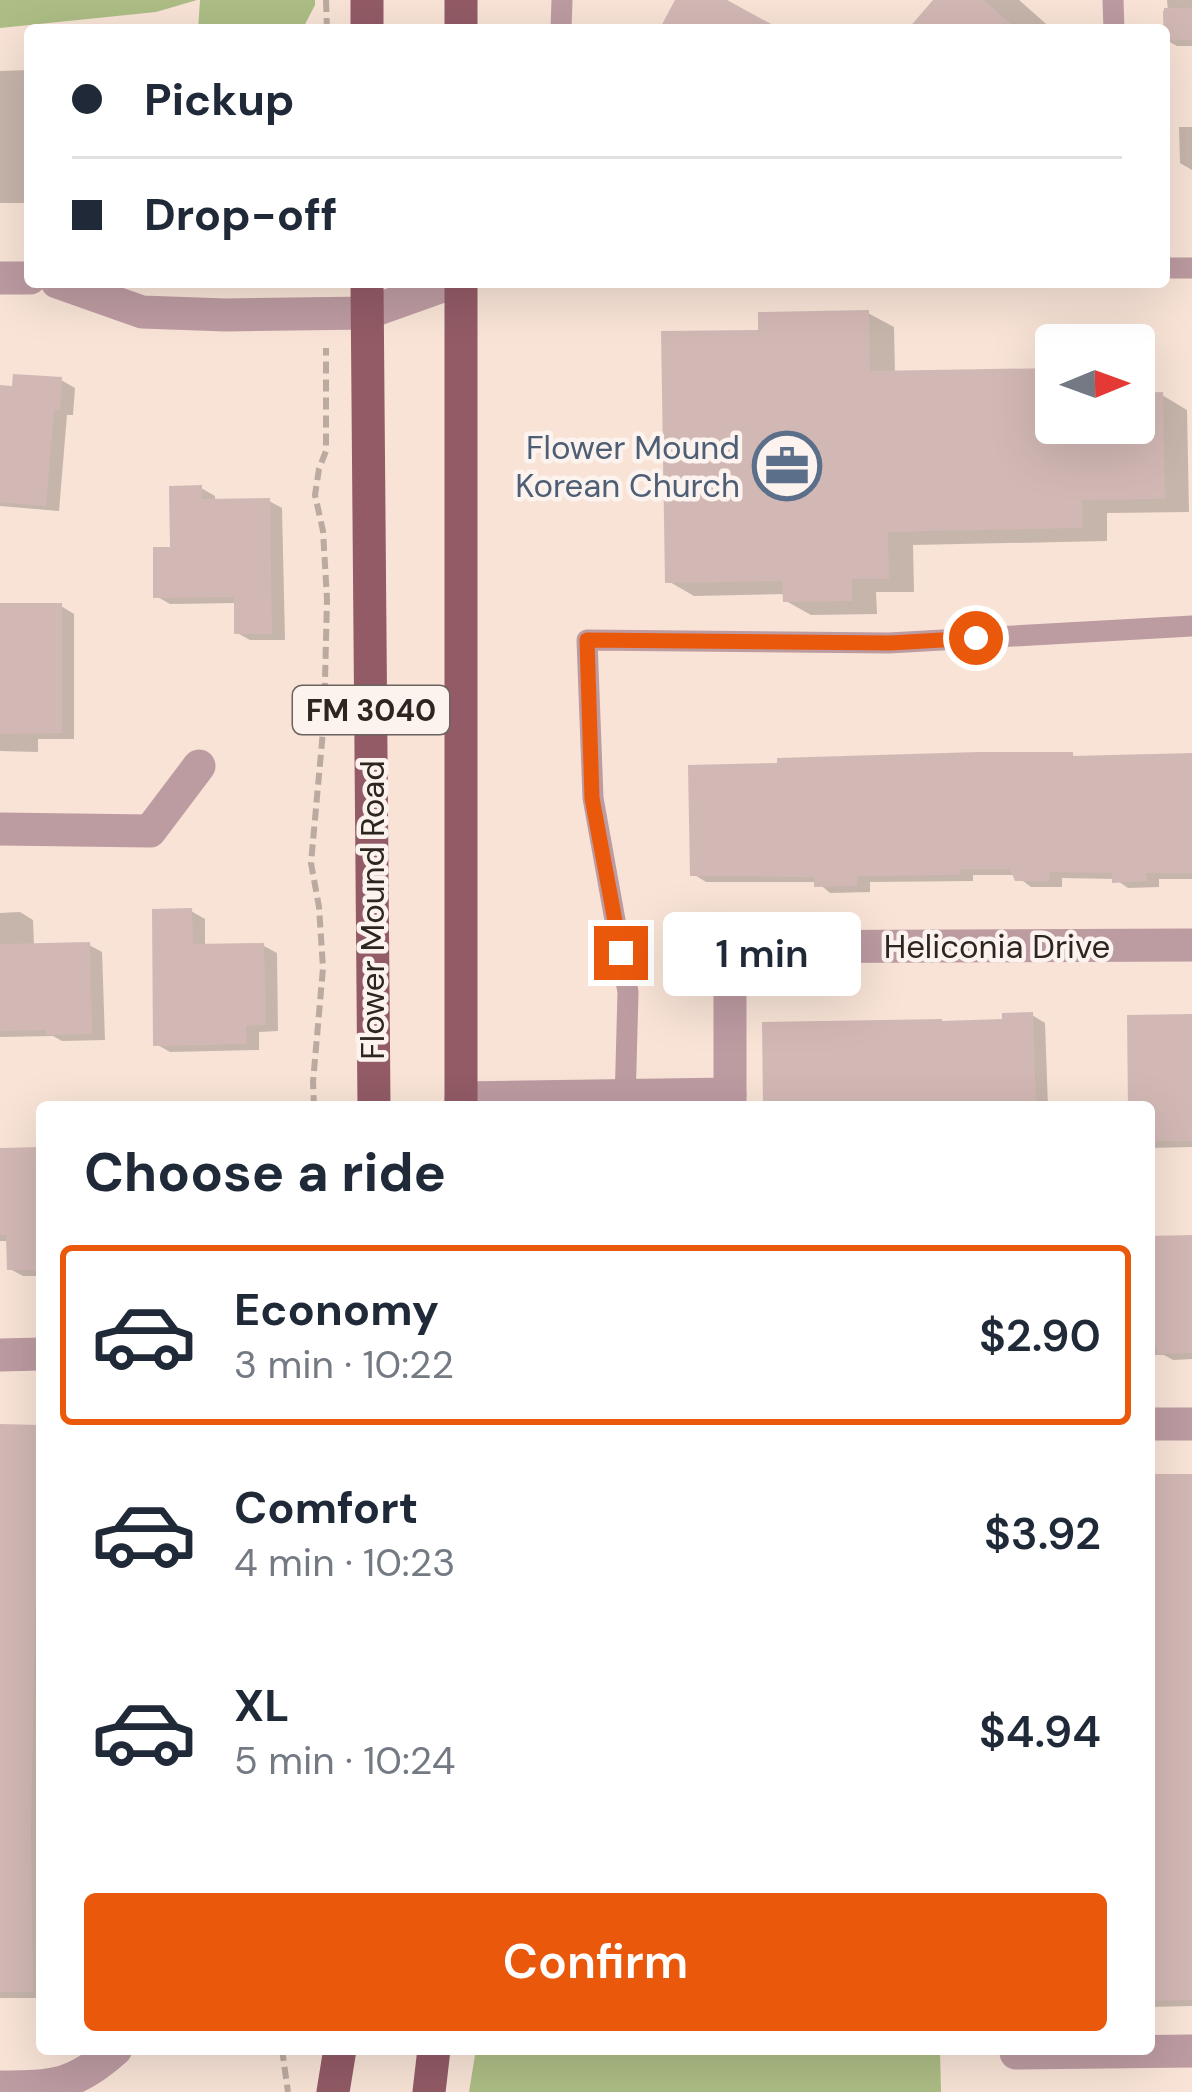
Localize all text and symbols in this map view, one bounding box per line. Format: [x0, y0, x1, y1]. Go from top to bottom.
text: Pickup [144, 70, 294, 129]
text: Drop-off [144, 185, 338, 244]
north arrow [1035, 324, 1155, 444]
map controls [1035, 324, 1155, 444]
place label: Flower Mound Korean Church [515, 426, 740, 507]
office icon: Flower Mound Korean Church [752, 431, 822, 501]
route start [949, 611, 1003, 665]
road number: FM 3040 [293, 686, 449, 734]
street label: Flower Mound Road [351, 760, 394, 1060]
callout: 1 min [663, 911, 861, 995]
street label: Heliconia Drive [884, 925, 1110, 968]
route end [594, 926, 648, 980]
text: 1 min [715, 928, 809, 979]
text: Choose a ride [84, 1137, 446, 1208]
text: Economy [234, 1280, 439, 1339]
icon: car [90, 1281, 198, 1389]
text: $2.90 [979, 1306, 1101, 1365]
text: 3 min · 10:22 [234, 1339, 454, 1390]
text: Comfort [234, 1478, 418, 1537]
icon: car [90, 1479, 198, 1587]
text: $3.92 [984, 1504, 1101, 1563]
text: 4 min · 10:23 [234, 1537, 455, 1588]
text: XL [234, 1676, 289, 1735]
icon: car [90, 1677, 198, 1785]
text: $4.94 [979, 1702, 1101, 1761]
text: 5 min · 10:24 [234, 1735, 455, 1786]
button: Confirm [84, 1893, 1107, 2031]

